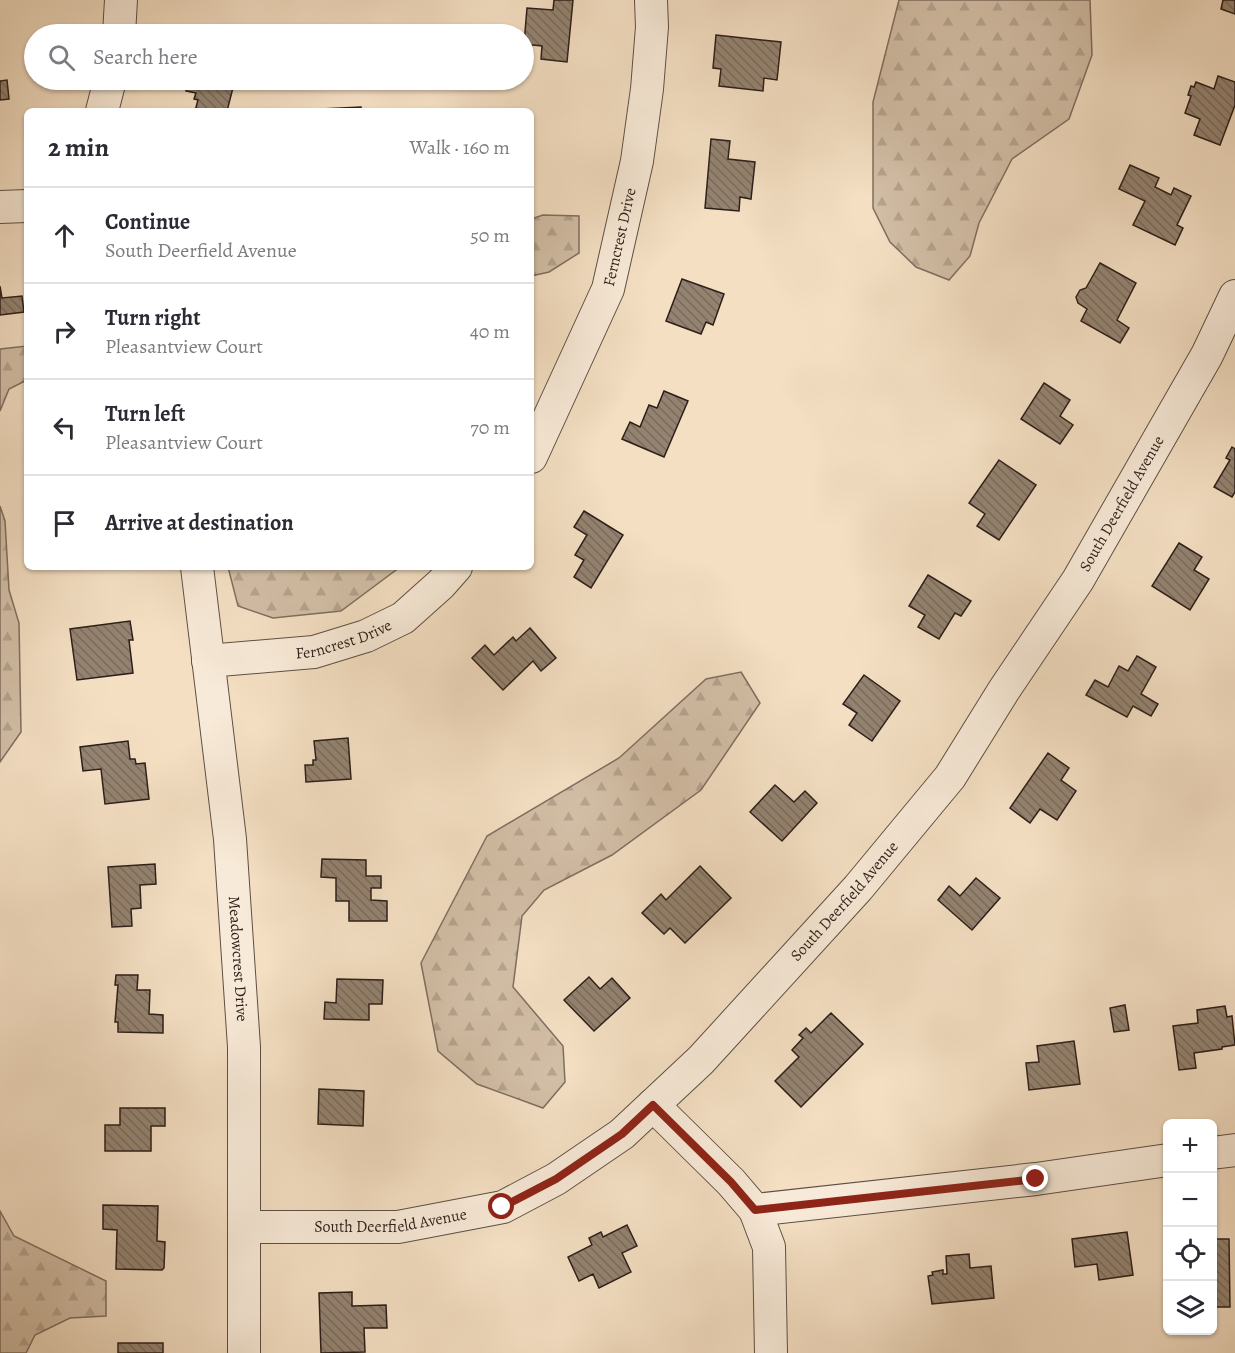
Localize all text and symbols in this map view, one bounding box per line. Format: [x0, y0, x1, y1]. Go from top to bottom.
search box [24, 24, 534, 90]
icon: search [45, 41, 78, 74]
text: Search here [93, 42, 198, 72]
text: 2 min [48, 130, 109, 165]
text: Walk · 160 m [410, 134, 510, 161]
street label: Ferncrest Drive [598, 186, 642, 288]
text: Continue [105, 207, 190, 237]
icon: ahead [48, 219, 81, 252]
text: 50 m [470, 222, 510, 249]
text: South Deerfield Avenue [105, 237, 297, 264]
text: Turn right [105, 303, 201, 333]
icon: right [48, 315, 81, 348]
text: 40 m [470, 318, 510, 345]
text: Pleasantview Court [105, 333, 263, 360]
text: Turn left [105, 399, 185, 429]
icon: left [48, 411, 81, 444]
text: 70 m [470, 414, 510, 441]
text: Pleasantview Court [105, 429, 263, 456]
street label: South Deerfield Avenue [1074, 432, 1169, 576]
icon: arrive [48, 507, 81, 540]
text: Arrive at destination [105, 508, 294, 538]
street label: Ferncrest Drive [295, 614, 395, 665]
street label: South Deerfield Avenue [785, 836, 903, 966]
street label: Meadowcrest Drive [223, 895, 253, 1022]
map controls [1163, 1119, 1217, 1335]
button: + [1163, 1119, 1217, 1173]
route end [1022, 1165, 1048, 1191]
button: − [1163, 1173, 1217, 1227]
route start [488, 1193, 514, 1219]
street label: South Deerfield Avenue [314, 1203, 469, 1238]
button: locate [1163, 1227, 1217, 1281]
button: layers [1163, 1281, 1217, 1335]

